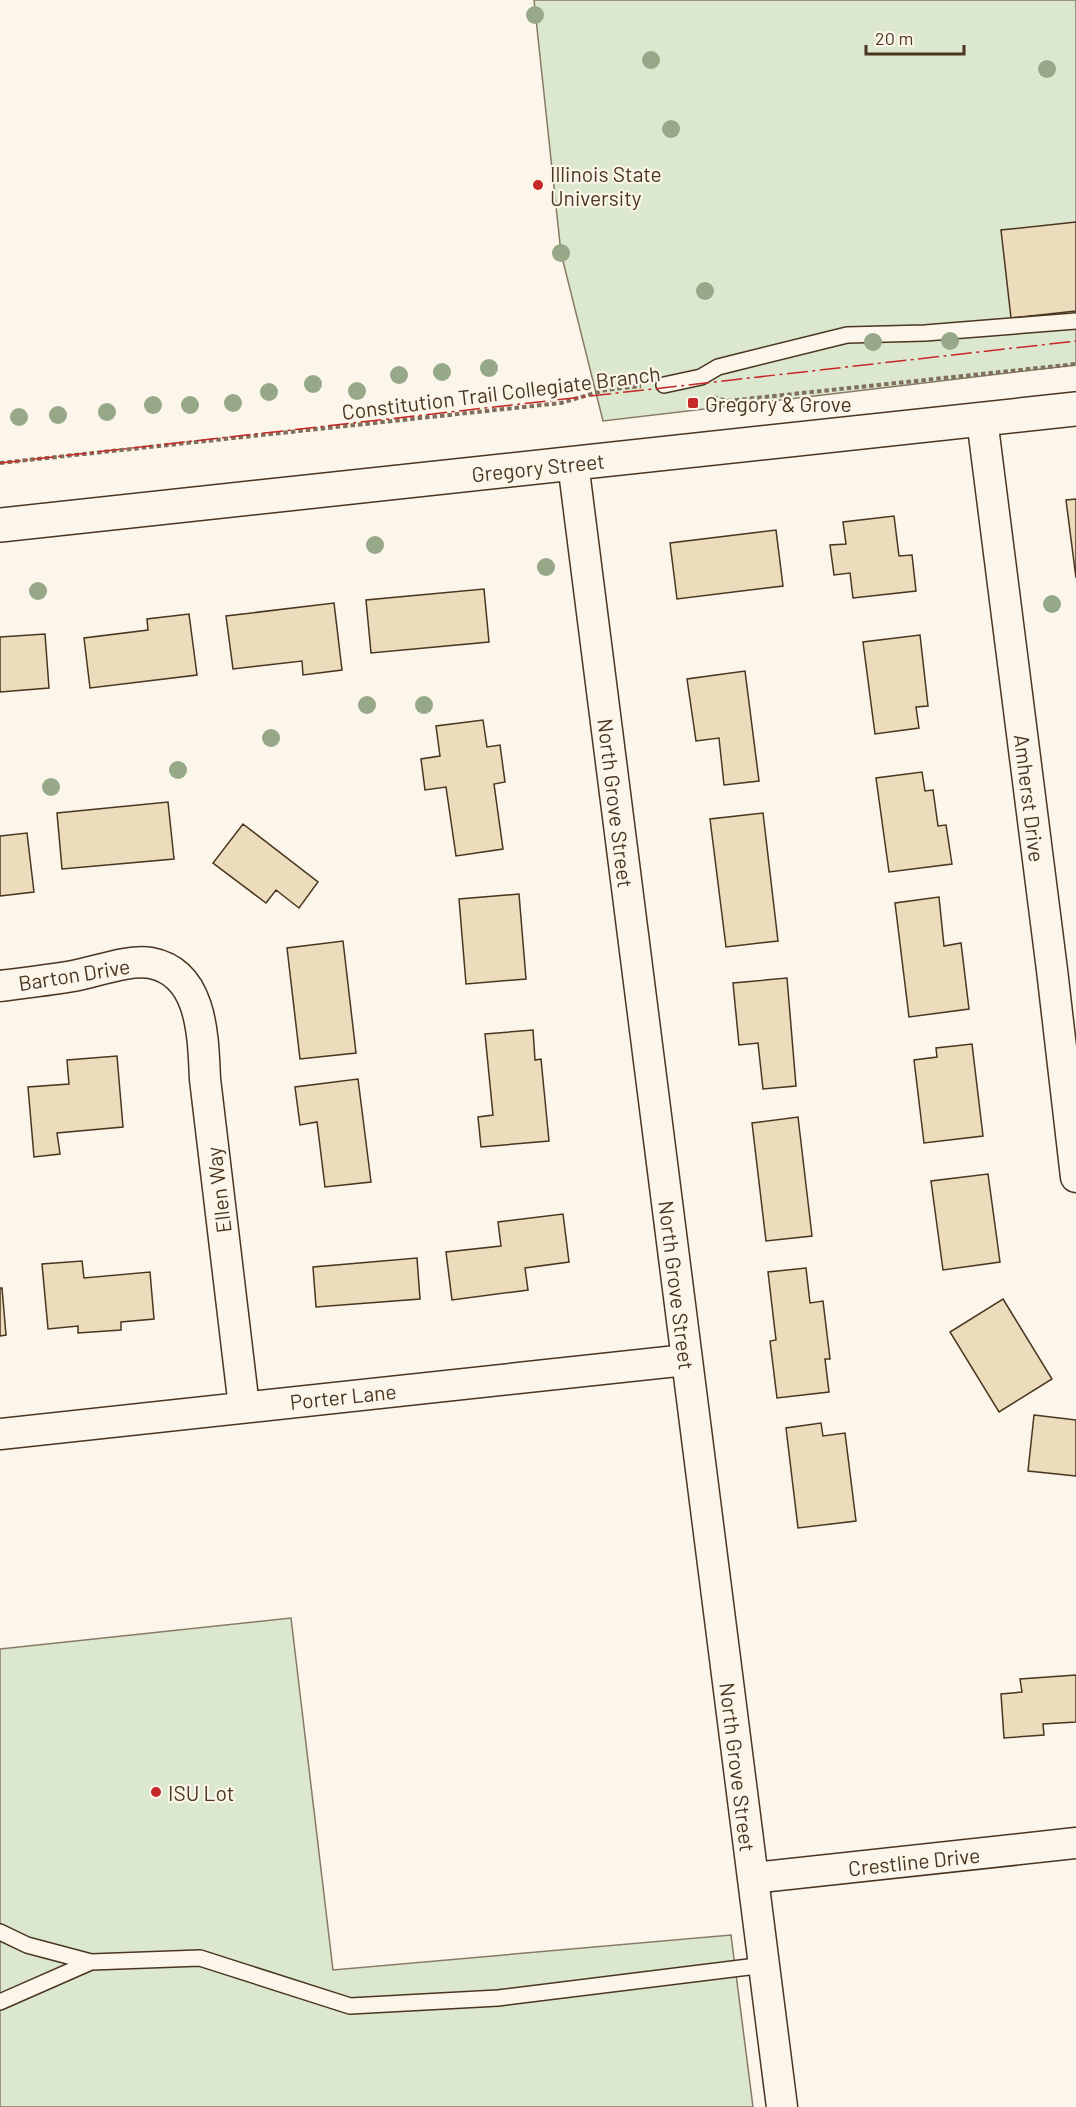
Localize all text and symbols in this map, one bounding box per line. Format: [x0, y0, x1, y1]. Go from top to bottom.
scale bar [866, 18, 964, 56]
text: 20 m [875, 27, 913, 49]
place label: Illinois State University [550, 161, 662, 210]
marker: Illinois State University [531, 178, 545, 192]
street label: Constitution Trail Collegiate Branch [340, 360, 662, 424]
place label: Gregory & Grove [705, 391, 852, 416]
marker: Gregory & Grove [686, 396, 700, 410]
street label: Gregory Street [470, 448, 606, 486]
street label: North Grove Street [593, 717, 639, 889]
street label: Amherst Drive [1010, 733, 1050, 863]
street label: Barton Drive [16, 953, 132, 995]
street label: Ellen Way [200, 1145, 236, 1235]
street label: North Grove Street [654, 1199, 700, 1371]
street label: Porter Lane [289, 1378, 397, 1414]
street label: North Grove Street [715, 1681, 761, 1853]
place label: ISU Lot [168, 1780, 234, 1805]
marker: ISU Lot [149, 1785, 163, 1799]
street label: Crestline Drive [847, 1842, 981, 1880]

